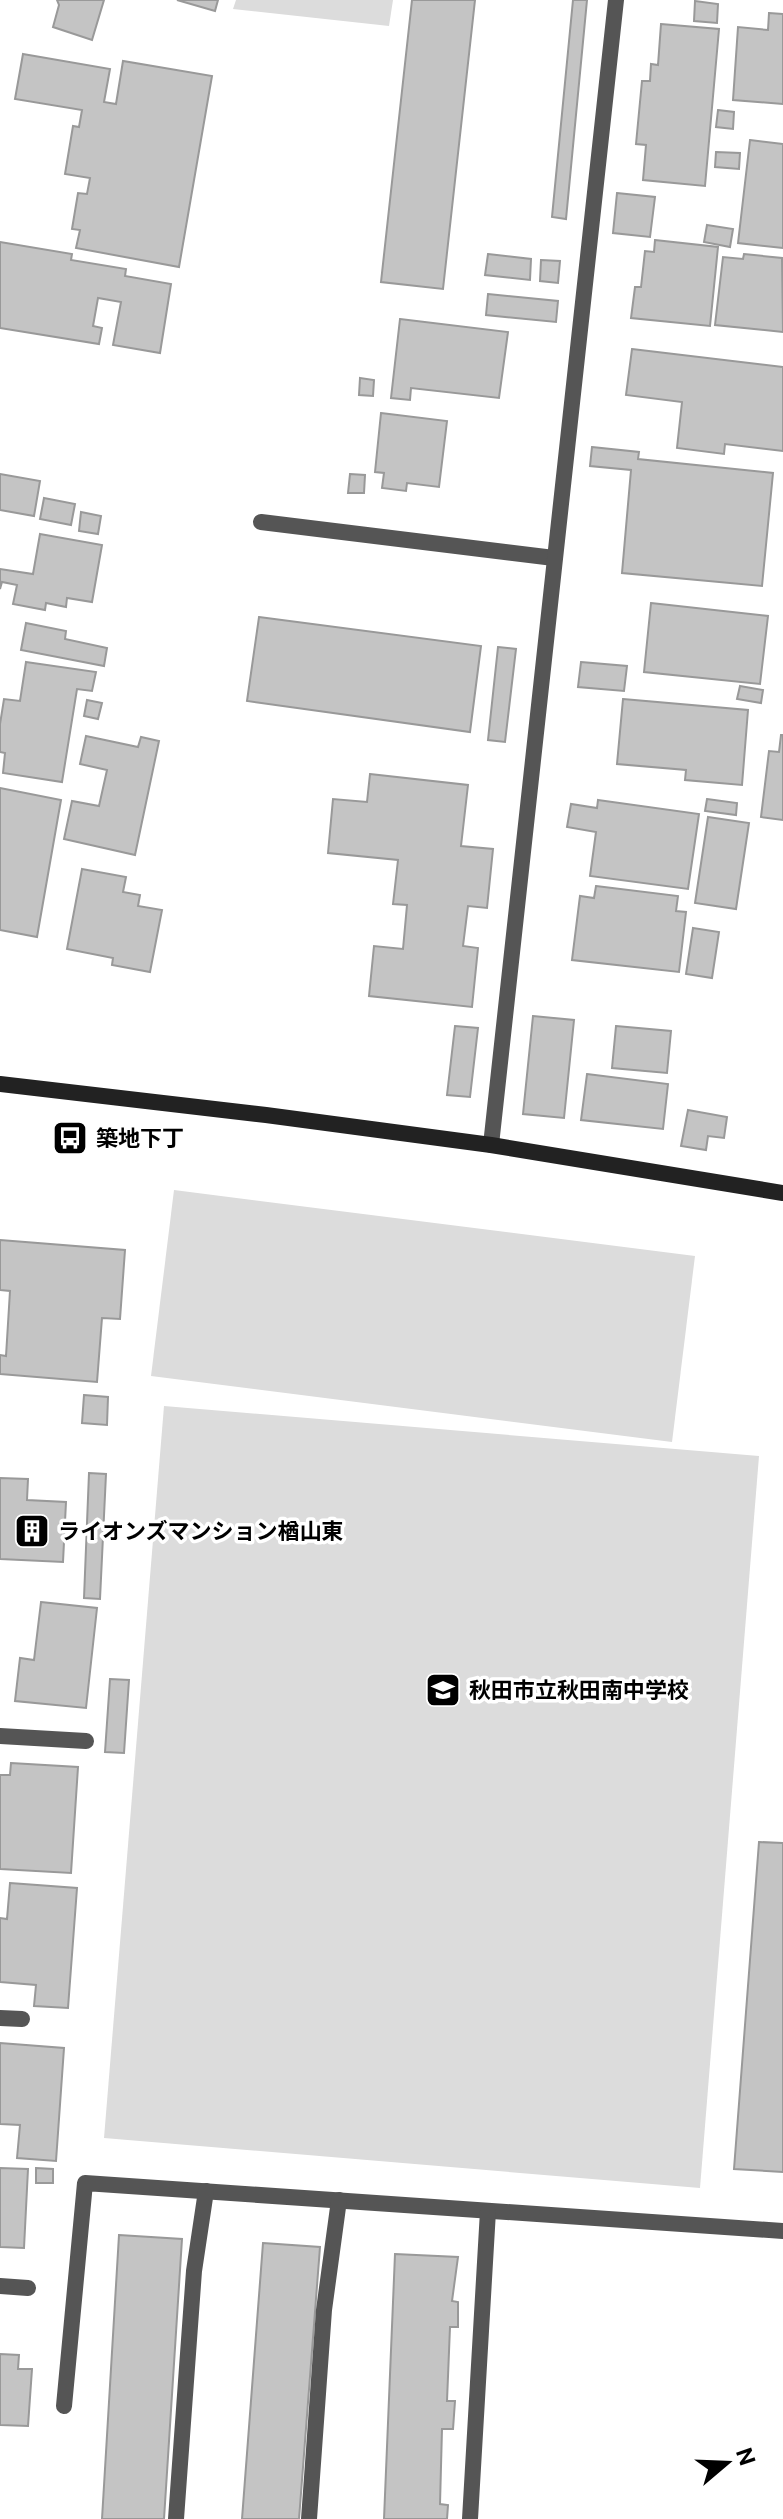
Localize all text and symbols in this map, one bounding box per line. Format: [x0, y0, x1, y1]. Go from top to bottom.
bus stop icon: 築地下丁 [51, 1119, 89, 1157]
place label: 築地下丁 [96, 1125, 184, 1151]
building icon: ライオンズマンション楢山東 [13, 1512, 51, 1550]
place label: ライオンズマンション楢山東 [58, 1518, 344, 1544]
school or university icon: 秋田市立秋田南中学校 [424, 1671, 462, 1709]
place label: 秋田市立秋田南中学校 [469, 1677, 689, 1703]
north arrow [687, 2423, 767, 2503]
text: N [731, 2444, 761, 2469]

